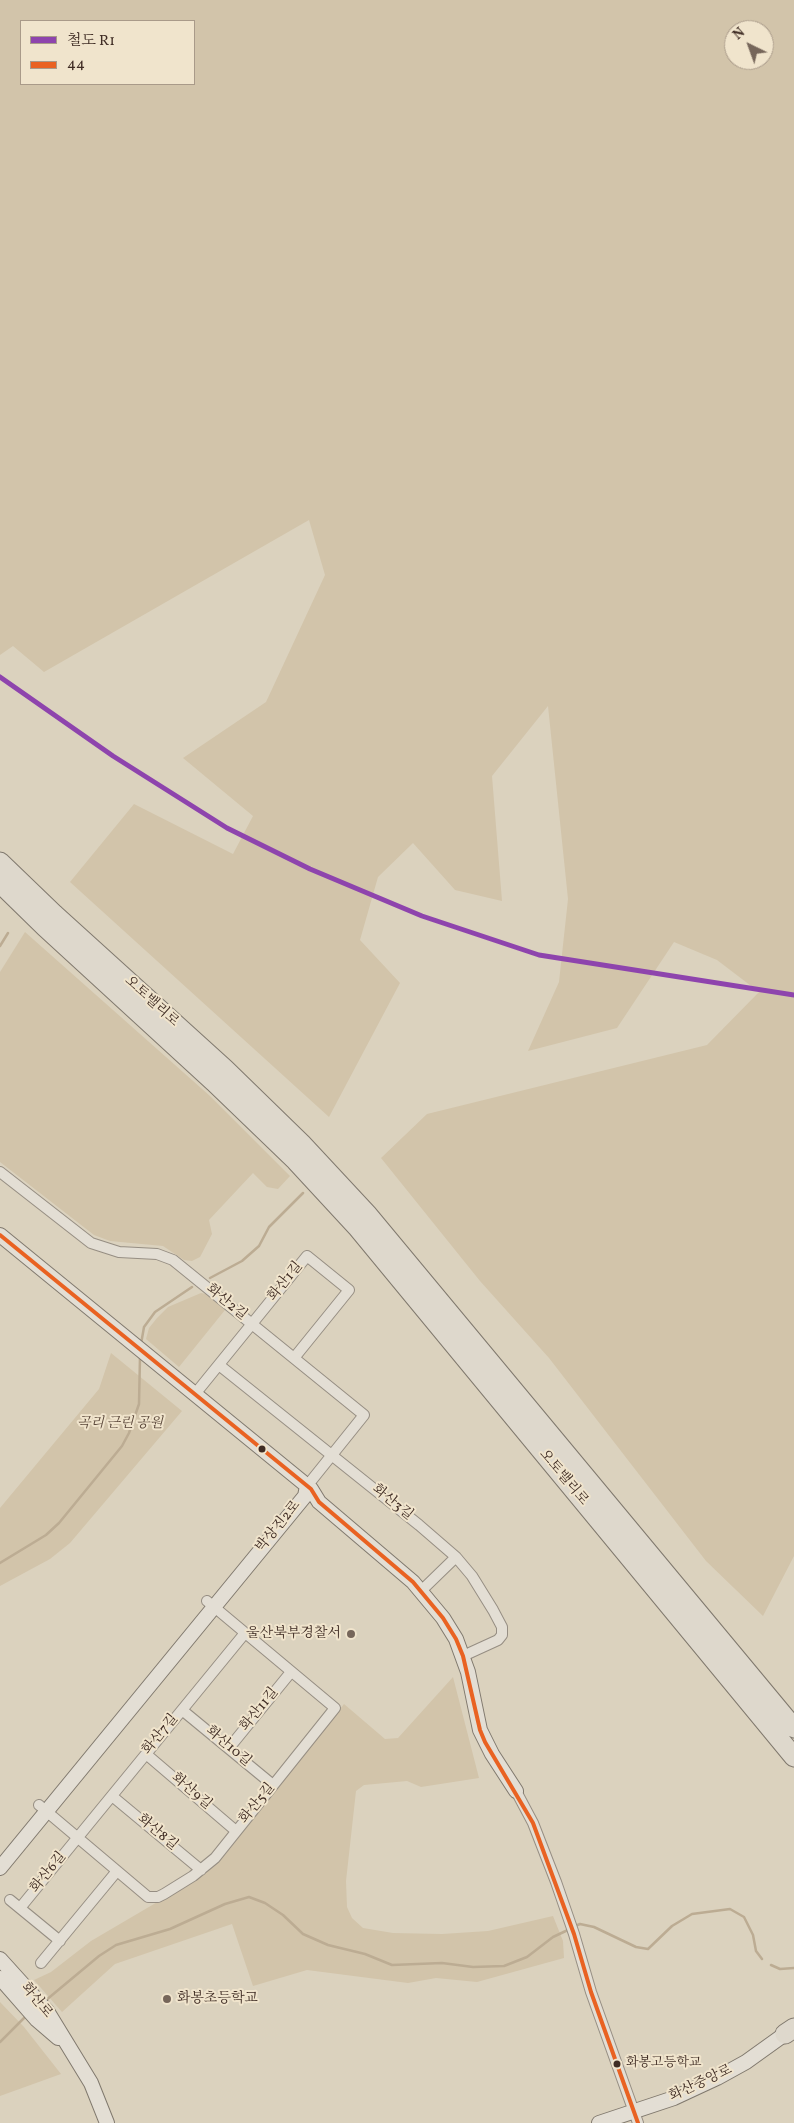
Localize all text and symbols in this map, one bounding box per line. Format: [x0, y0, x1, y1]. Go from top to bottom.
legend [20, 20, 195, 85]
north arrow [724, 20, 774, 70]
text: N [729, 24, 749, 45]
text: 철도 R1 [67, 31, 115, 52]
text: 44 [67, 54, 85, 75]
street label: 오토밸리로 [120, 973, 182, 1031]
street label: 화산1길 [265, 1259, 307, 1305]
street label: 화산2길 [202, 1281, 250, 1325]
park label: 곡리 근린 공원 [77, 1416, 163, 1432]
unlabelled marker [257, 1444, 267, 1454]
street label: 오토밸리로 [535, 1447, 591, 1509]
street label: 화산3길 [368, 1481, 416, 1525]
street label: 박상진2로 [253, 1498, 305, 1556]
place label: 울산북부경찰서 [246, 1626, 341, 1642]
marker: 울산북부경찰서 [345, 1628, 357, 1640]
street label: 화산11길 [237, 1685, 283, 1735]
street label: 화산7길 [140, 1711, 182, 1759]
street label: 화산10길 [202, 1723, 254, 1771]
street label: 화산9길 [167, 1770, 215, 1814]
street label: 화산5길 [237, 1780, 279, 1828]
street label: 화산8길 [133, 1811, 181, 1855]
street label: 화산6길 [27, 1849, 71, 1897]
street label: 화산로 [17, 1980, 55, 2022]
place label: 화봉초등학교 [177, 1991, 258, 2007]
marker: 화봉초등학교 [161, 1993, 173, 2005]
place label: 화봉고등학교 [626, 2056, 701, 2072]
marker: 화봉고등학교 [612, 2059, 622, 2069]
street label: 화산중앙로 [667, 2062, 735, 2106]

